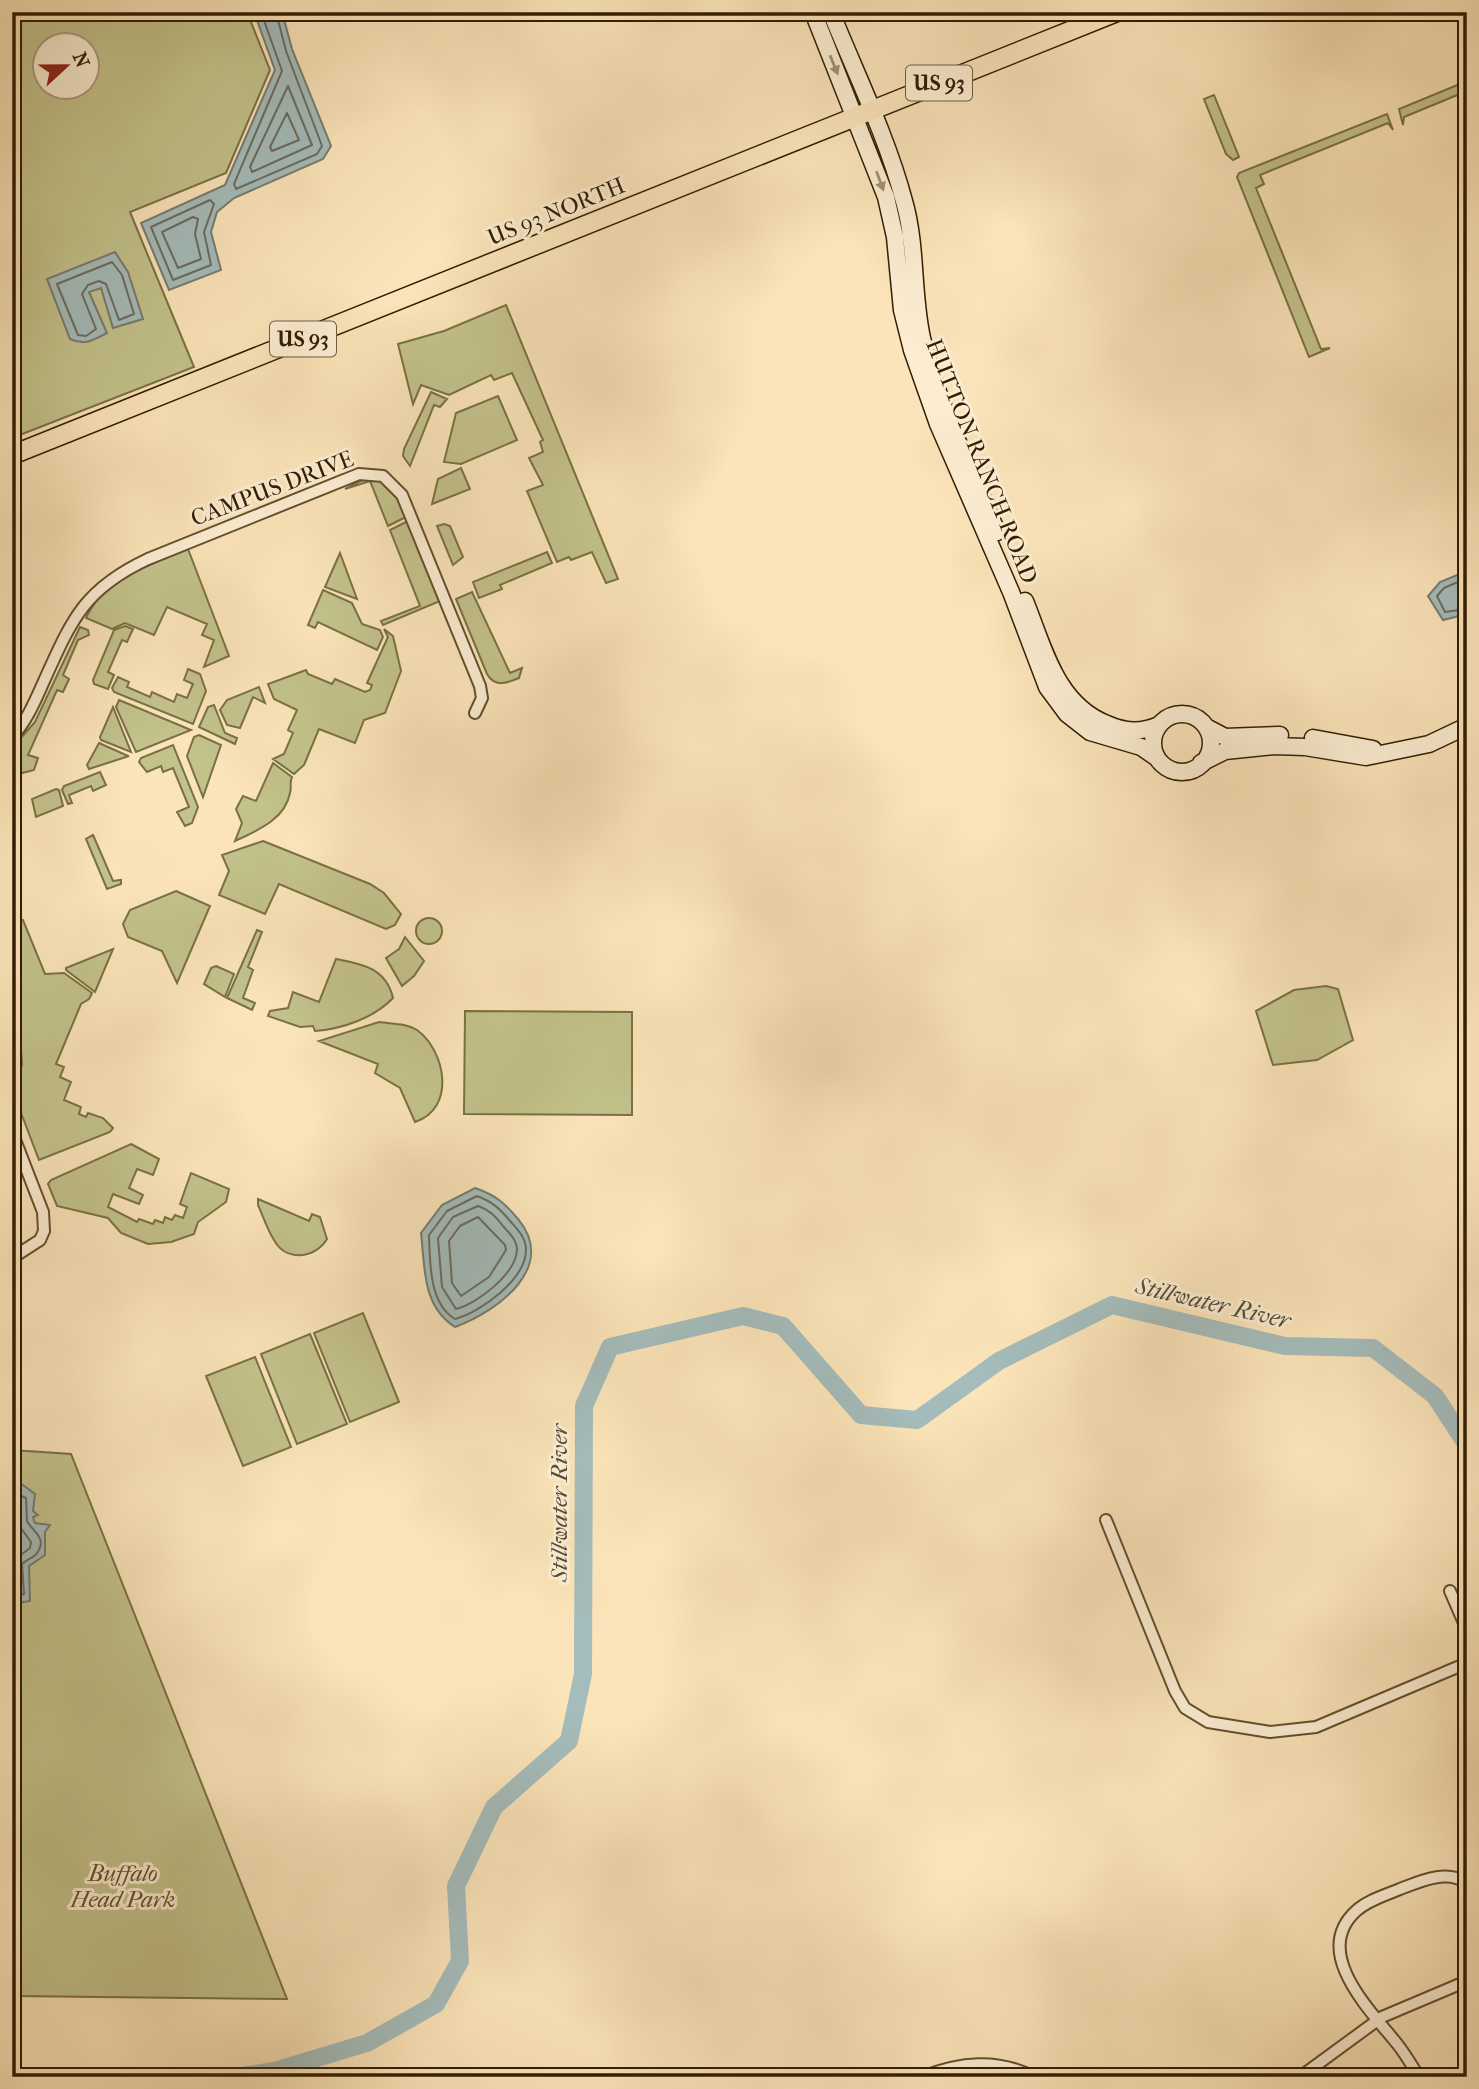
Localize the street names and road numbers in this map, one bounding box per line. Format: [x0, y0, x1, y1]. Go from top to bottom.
road number: US 93 [906, 66, 972, 100]
street label: US 93 NORTH [483, 172, 629, 251]
road number: US 93 [270, 322, 336, 356]
street label: HUTTON RANCH ROAD [920, 335, 1043, 587]
street label: CAMPUS DRIVE [187, 445, 357, 532]

